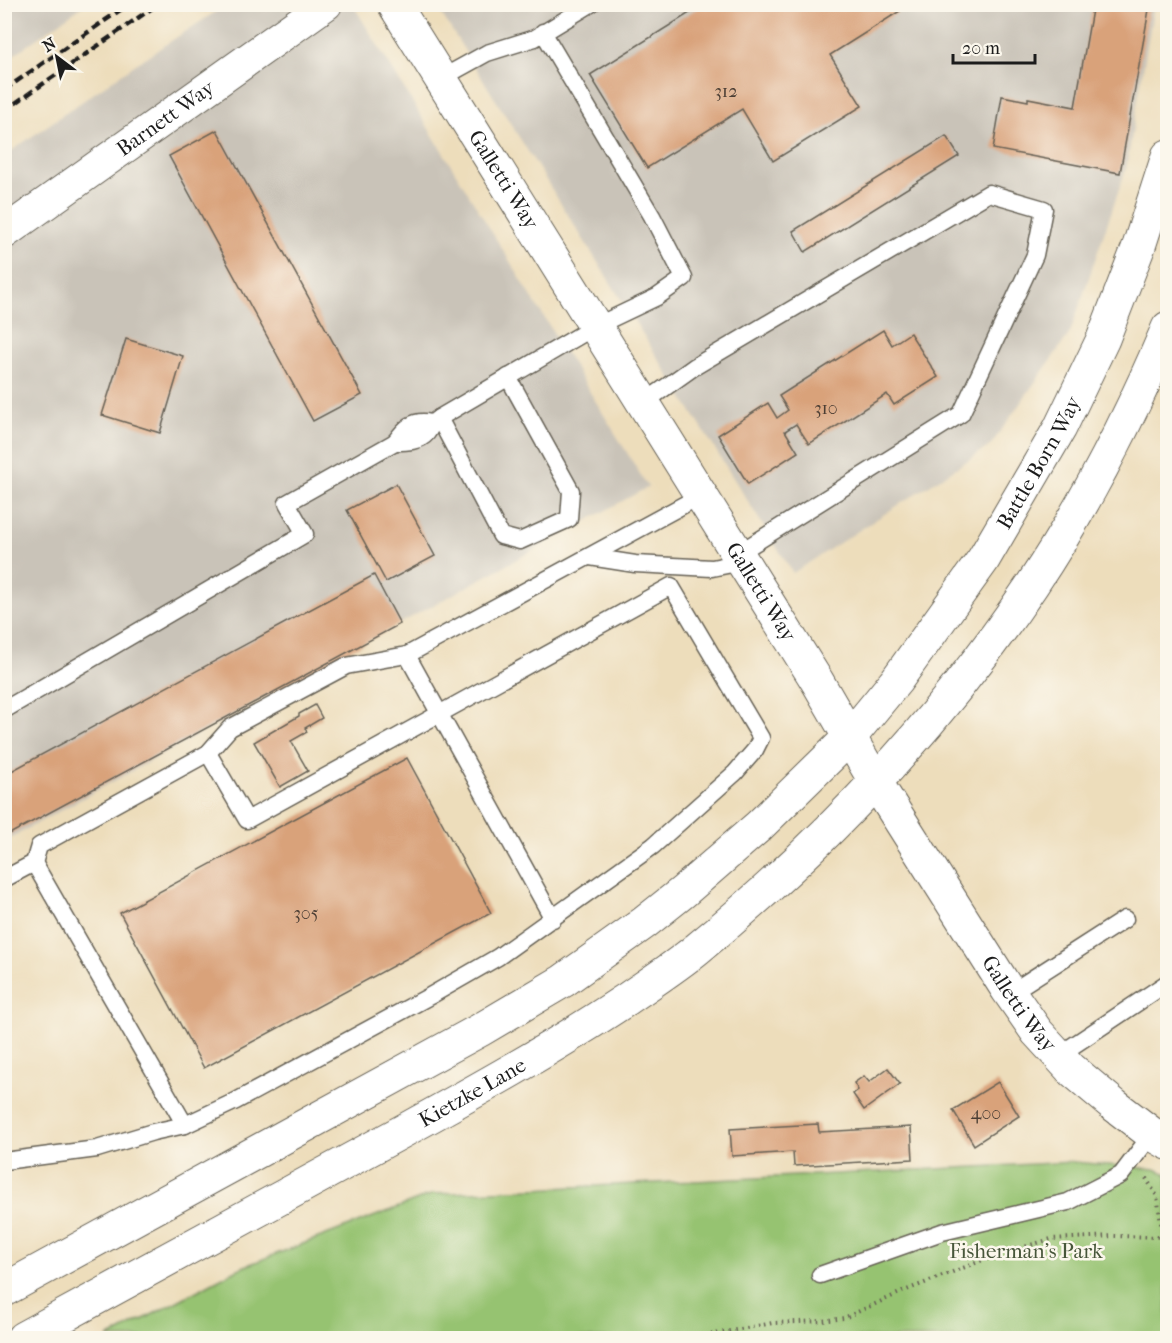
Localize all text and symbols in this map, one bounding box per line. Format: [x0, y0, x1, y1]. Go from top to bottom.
north arrow [27, 27, 87, 87]
scale bar [953, 27, 1036, 65]
text: N [39, 33, 60, 56]
text: 20 m [962, 38, 1000, 59]
street label: Barnett Way [112, 75, 219, 161]
house number: 312 [714, 81, 738, 102]
street label: Galletti Way [464, 126, 544, 234]
street label: Battle Born Way [992, 392, 1086, 533]
house number: 310 [814, 398, 838, 419]
street label: Galletti Way [721, 538, 801, 646]
house number: 305 [293, 903, 319, 924]
street label: Galletti Way [977, 951, 1061, 1057]
street label: Kietzke Lane [415, 1053, 530, 1132]
house number: 400 [971, 1103, 1001, 1124]
park label: Fisherman's Park [949, 1239, 1103, 1263]

